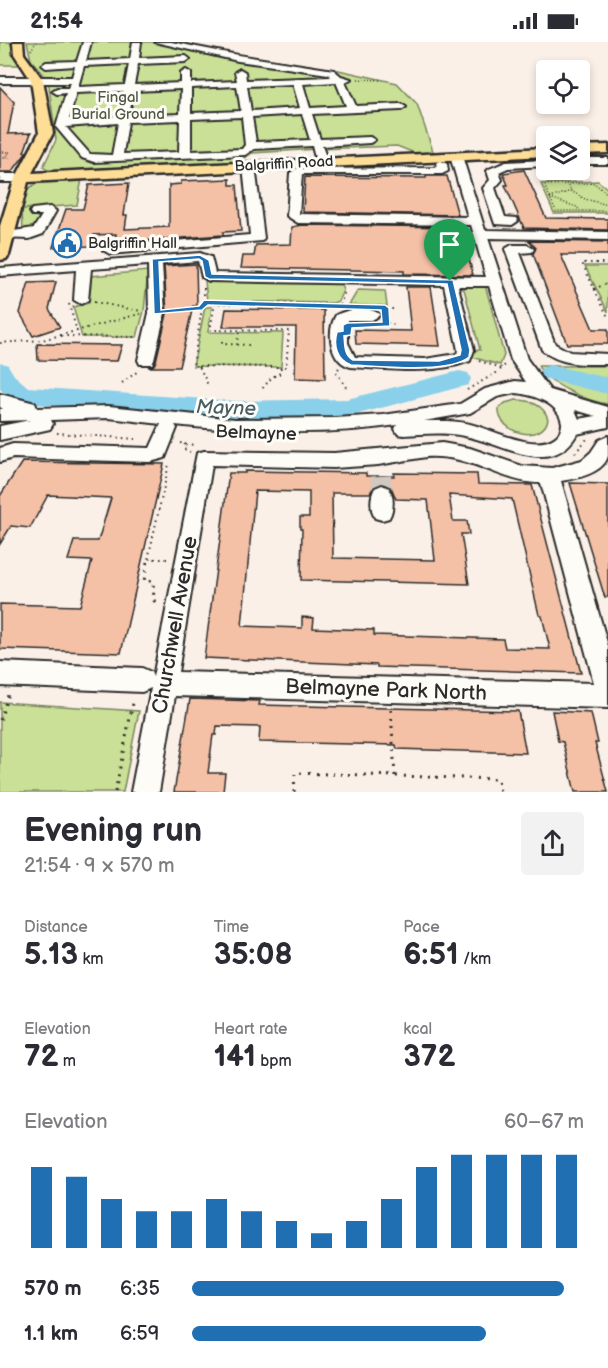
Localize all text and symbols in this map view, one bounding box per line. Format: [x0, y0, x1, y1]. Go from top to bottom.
text: 21:54 [30, 8, 83, 35]
map controls [536, 60, 590, 180]
button: locate [536, 60, 590, 114]
park label: Fingal Burial Ground [71, 88, 165, 124]
button: layers [536, 126, 590, 180]
street label: Balgriffin Road [234, 152, 334, 176]
pin [424, 219, 475, 281]
public building icon: Balgriffin Hall [51, 227, 83, 259]
icon: arrive [433, 228, 466, 261]
place label: Balgriffin Hall [88, 234, 177, 253]
water label: Mayne [195, 395, 257, 421]
street label: Belmayne [215, 421, 297, 445]
street label: Churchwell Avenue [147, 534, 203, 716]
street label: Belmayne Park North [285, 674, 487, 706]
text: Evening run [24, 811, 202, 851]
button: share [521, 812, 584, 875]
text: 21:54 · 9 × 570 m [24, 854, 175, 878]
text: Distance [24, 918, 88, 937]
text: Time [214, 918, 249, 937]
text: Pace [403, 918, 440, 937]
text: 5.13 [24, 937, 78, 973]
text: 35:08 [214, 937, 292, 973]
text: 6:51 [403, 937, 459, 973]
text: km [78, 950, 103, 969]
text: /km [459, 950, 491, 969]
text: Elevation [24, 1020, 91, 1039]
text: Heart rate [214, 1020, 288, 1039]
text: kcal [403, 1020, 432, 1039]
text: 72 [24, 1039, 59, 1075]
text: 141 [214, 1039, 256, 1075]
text: 372 [403, 1039, 455, 1075]
text: m [59, 1052, 76, 1071]
text: bpm [256, 1052, 292, 1071]
text: Elevation [24, 1110, 107, 1134]
text: 60–67 m [504, 1110, 584, 1134]
text: 570 m [24, 1277, 82, 1301]
text: 6:35 [120, 1277, 160, 1301]
text: 1.1 km [24, 1322, 78, 1346]
text: 6:59 [120, 1322, 159, 1346]

